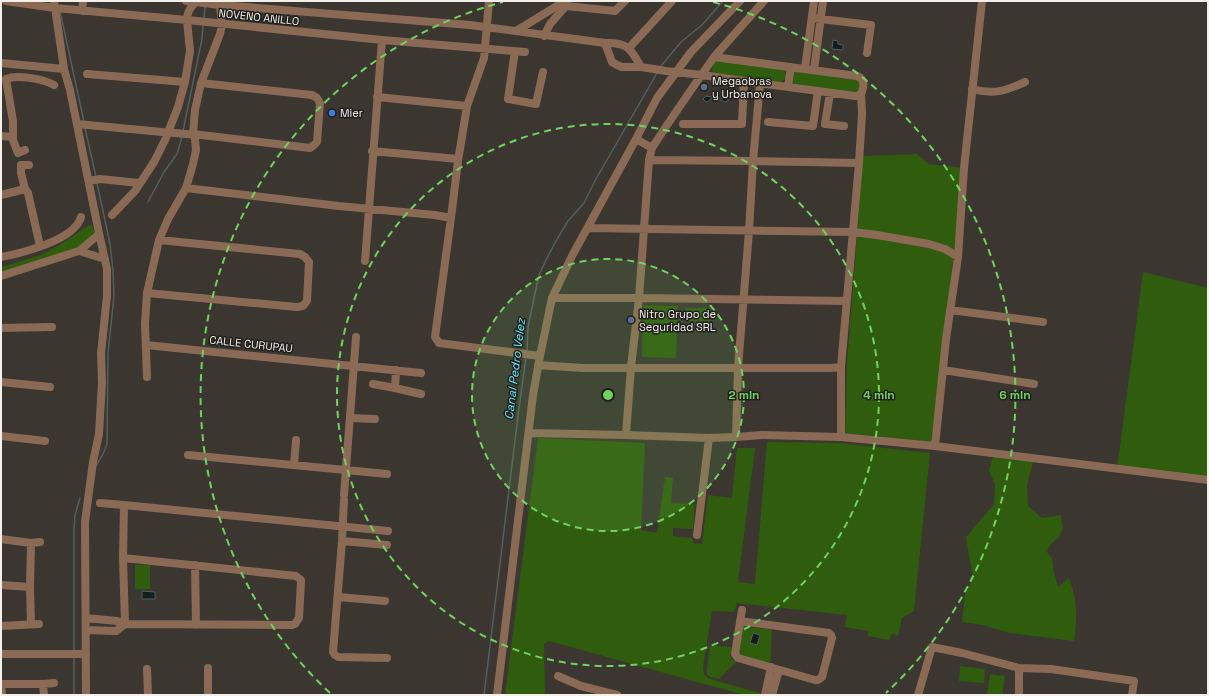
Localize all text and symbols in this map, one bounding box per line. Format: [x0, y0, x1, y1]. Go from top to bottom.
street label: NOVENO ANILLO [218, 6, 300, 28]
place label: Megaobras y Urbanova [712, 74, 773, 101]
marker: Megaobras y Urbanova [699, 82, 709, 92]
place label: Mier [340, 106, 363, 120]
marker: Mier [327, 108, 337, 118]
place label: Nitro Grupo de Seguridad SRL [639, 307, 716, 334]
marker: Nitro Grupo de Seguridad SRL [626, 315, 636, 325]
water label: Canal Pedro Velez [501, 317, 529, 420]
street label: CALLE CURUPAU [209, 333, 293, 355]
text: 2 min [728, 387, 760, 403]
text: 4 min [863, 387, 895, 403]
text: 6 min [999, 387, 1031, 403]
centre of rings [601, 388, 615, 402]

